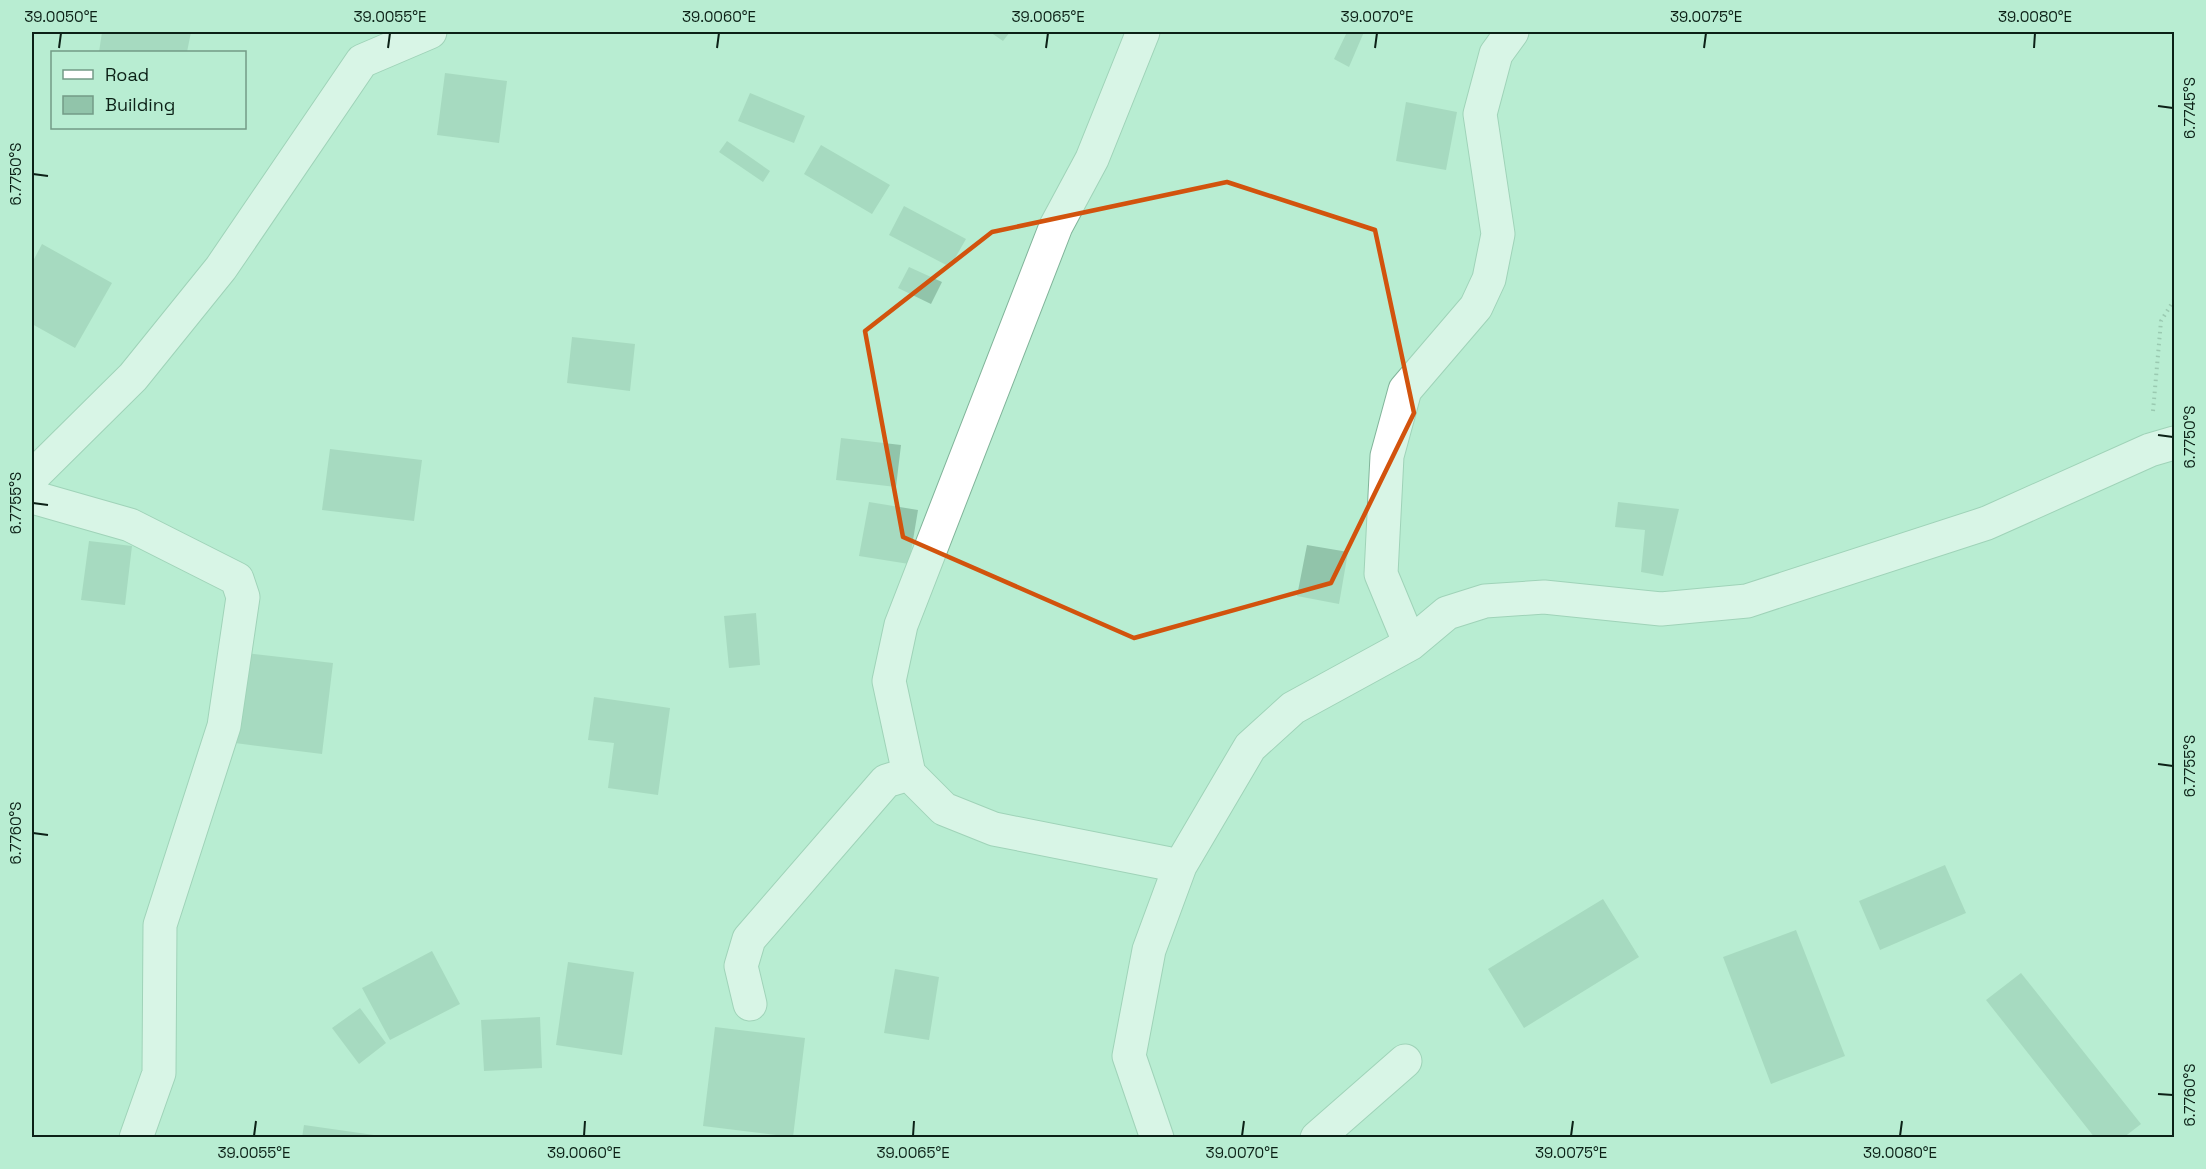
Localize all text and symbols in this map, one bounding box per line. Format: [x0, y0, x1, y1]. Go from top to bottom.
text: 39.0050°E [24, 7, 98, 26]
text: 39.0055°E [353, 7, 427, 26]
text: 39.0060°E [682, 7, 756, 26]
text: 39.0065°E [1011, 7, 1085, 26]
text: 39.0070°E [1341, 7, 1413, 26]
text: 39.0075°E [1670, 7, 1742, 26]
text: 39.0080°E [1998, 7, 2072, 26]
legend [51, 51, 246, 129]
text: Road [105, 63, 149, 86]
text: 6.7745°S [2180, 77, 2199, 139]
text: Building [105, 93, 175, 116]
text: 6.7750°S [6, 143, 25, 205]
text: 6.7750°S [2180, 406, 2199, 468]
text: 6.7755°S [6, 472, 25, 534]
text: 6.7755°S [2180, 735, 2199, 797]
text: 6.7760°S [6, 802, 25, 864]
text: 6.7760°S [2180, 1064, 2199, 1126]
text: 39.0055°E [217, 1143, 291, 1162]
text: 39.0060°E [547, 1143, 621, 1162]
text: 39.0065°E [876, 1143, 950, 1162]
text: 39.0070°E [1206, 1143, 1278, 1162]
text: 39.0075°E [1535, 1143, 1607, 1162]
text: 39.0080°E [1863, 1143, 1937, 1162]

